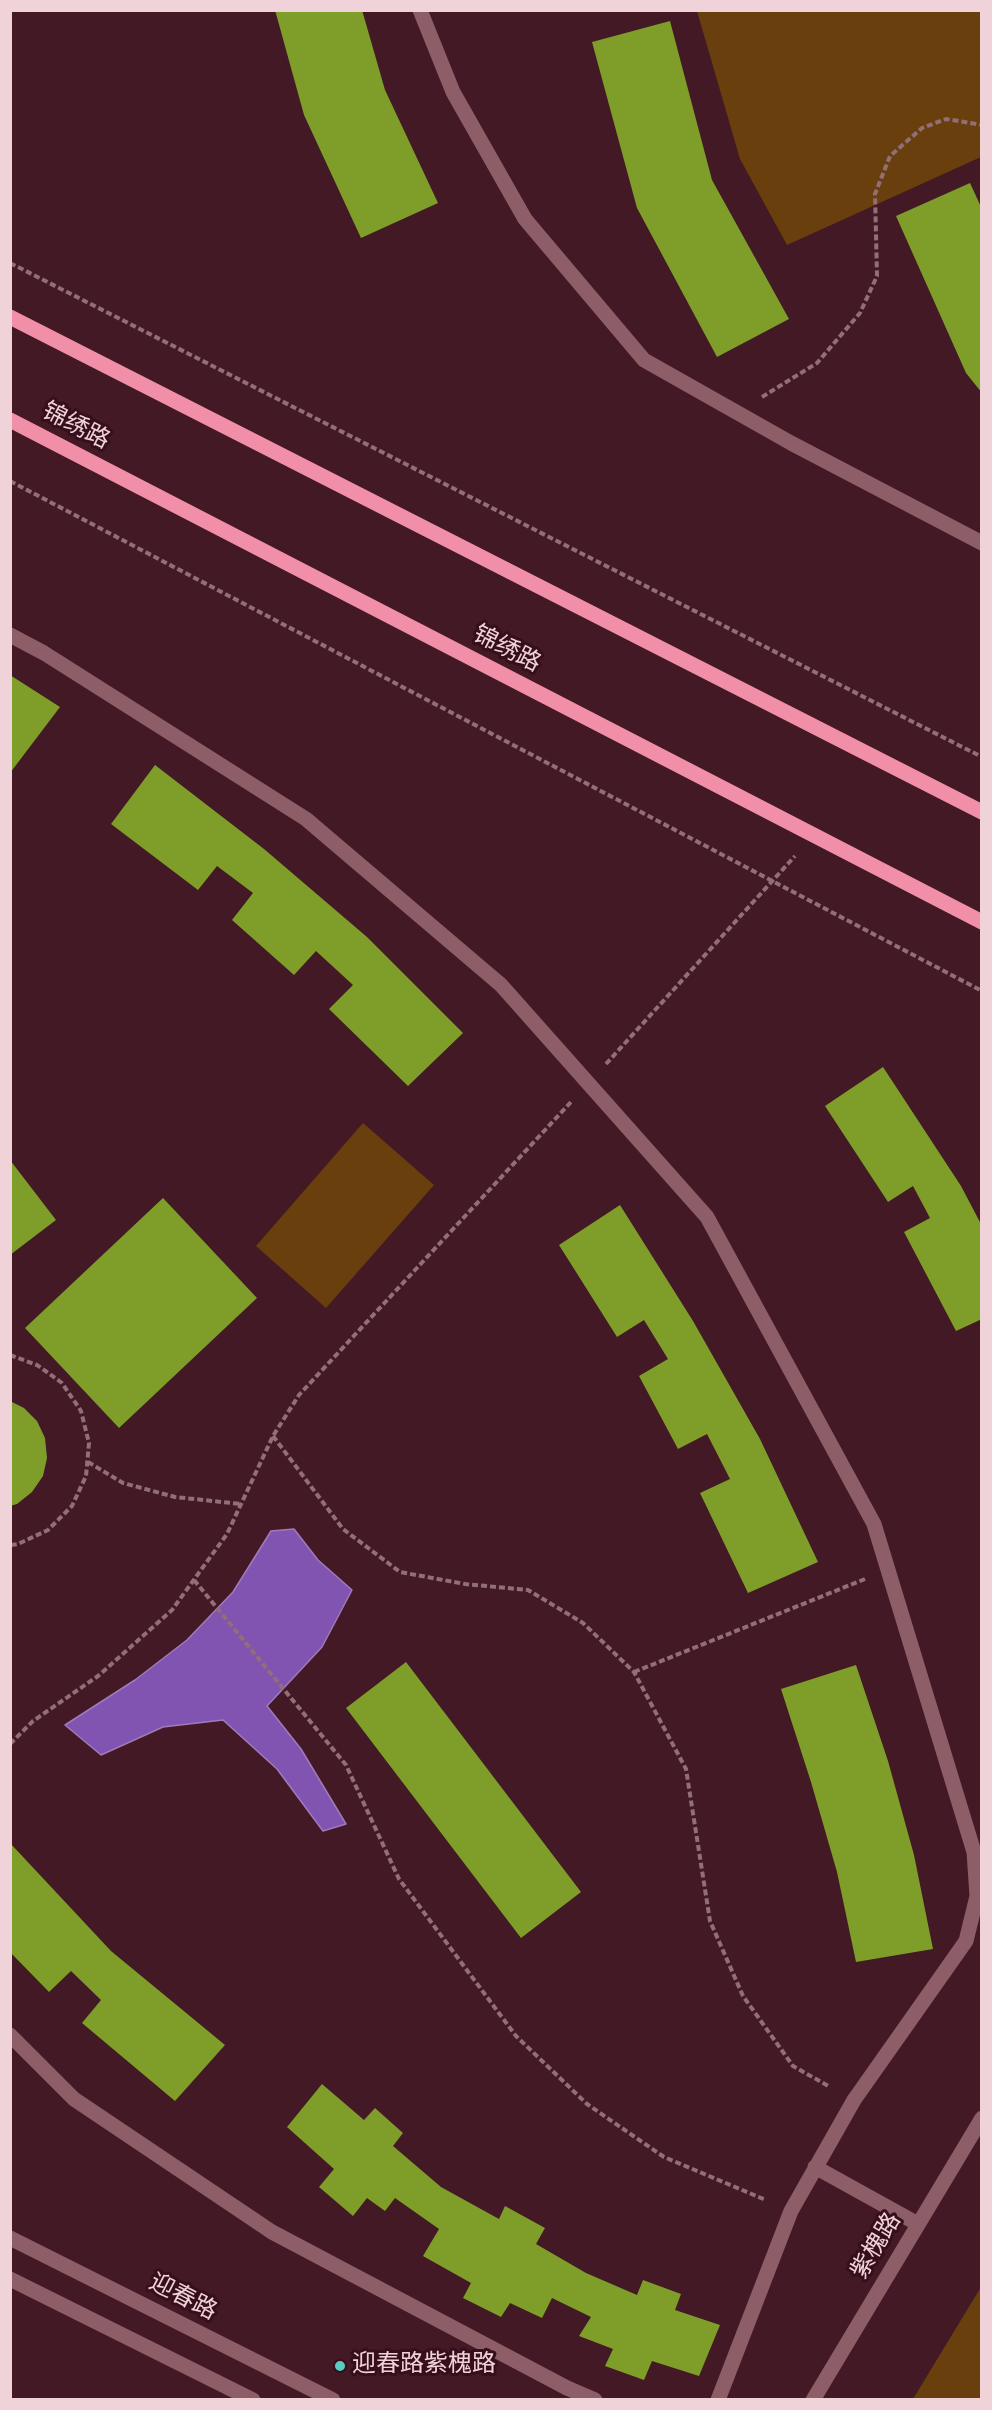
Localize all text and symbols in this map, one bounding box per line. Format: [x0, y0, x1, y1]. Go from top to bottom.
street label: 锦绣路 [36, 399, 114, 457]
street label: 锦绣路 [467, 622, 545, 680]
street label: 紫槐路 [847, 2209, 909, 2285]
street label: 迎春路 [143, 2270, 221, 2328]
place label: 迎春路紫槐路 [352, 2352, 496, 2380]
marker: 迎春路紫槐路 [333, 2359, 347, 2373]

